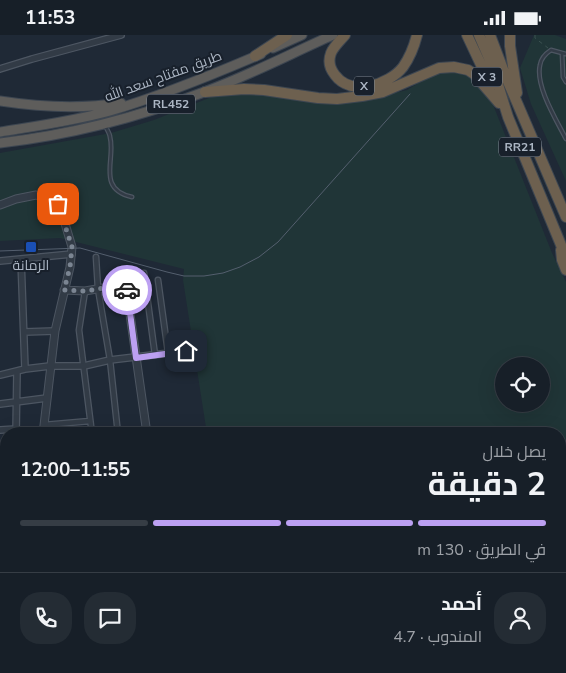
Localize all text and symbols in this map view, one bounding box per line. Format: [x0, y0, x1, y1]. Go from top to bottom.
text: 11:53 [25, 5, 75, 31]
street label: طريق مفتاح سعد الله [102, 46, 224, 107]
road number: X 3 [472, 67, 502, 87]
road number: X [354, 76, 374, 95]
road number: RL452 [147, 95, 195, 113]
road number: RR21 [499, 137, 541, 156]
pin [37, 183, 79, 225]
icon: bag [44, 190, 72, 218]
marker: الرمانة [24, 240, 38, 254]
place label: الرمانة [13, 256, 49, 275]
courier [102, 265, 152, 315]
icon: car [113, 276, 141, 304]
pin [165, 330, 207, 372]
icon: home [172, 337, 200, 365]
map controls [495, 357, 550, 412]
button: locate [495, 357, 550, 412]
text: يصل خلال [483, 441, 546, 463]
text: 11:55–12:00 [20, 457, 130, 483]
text: 2 دقيقة [428, 463, 546, 506]
text: في الطريق · 130 m [417, 539, 546, 561]
text: أحمد [441, 591, 482, 617]
button: phone [20, 592, 72, 644]
button: chat [84, 592, 136, 644]
button: person [494, 592, 546, 644]
text: المندوب · 4.7 [393, 626, 482, 648]

